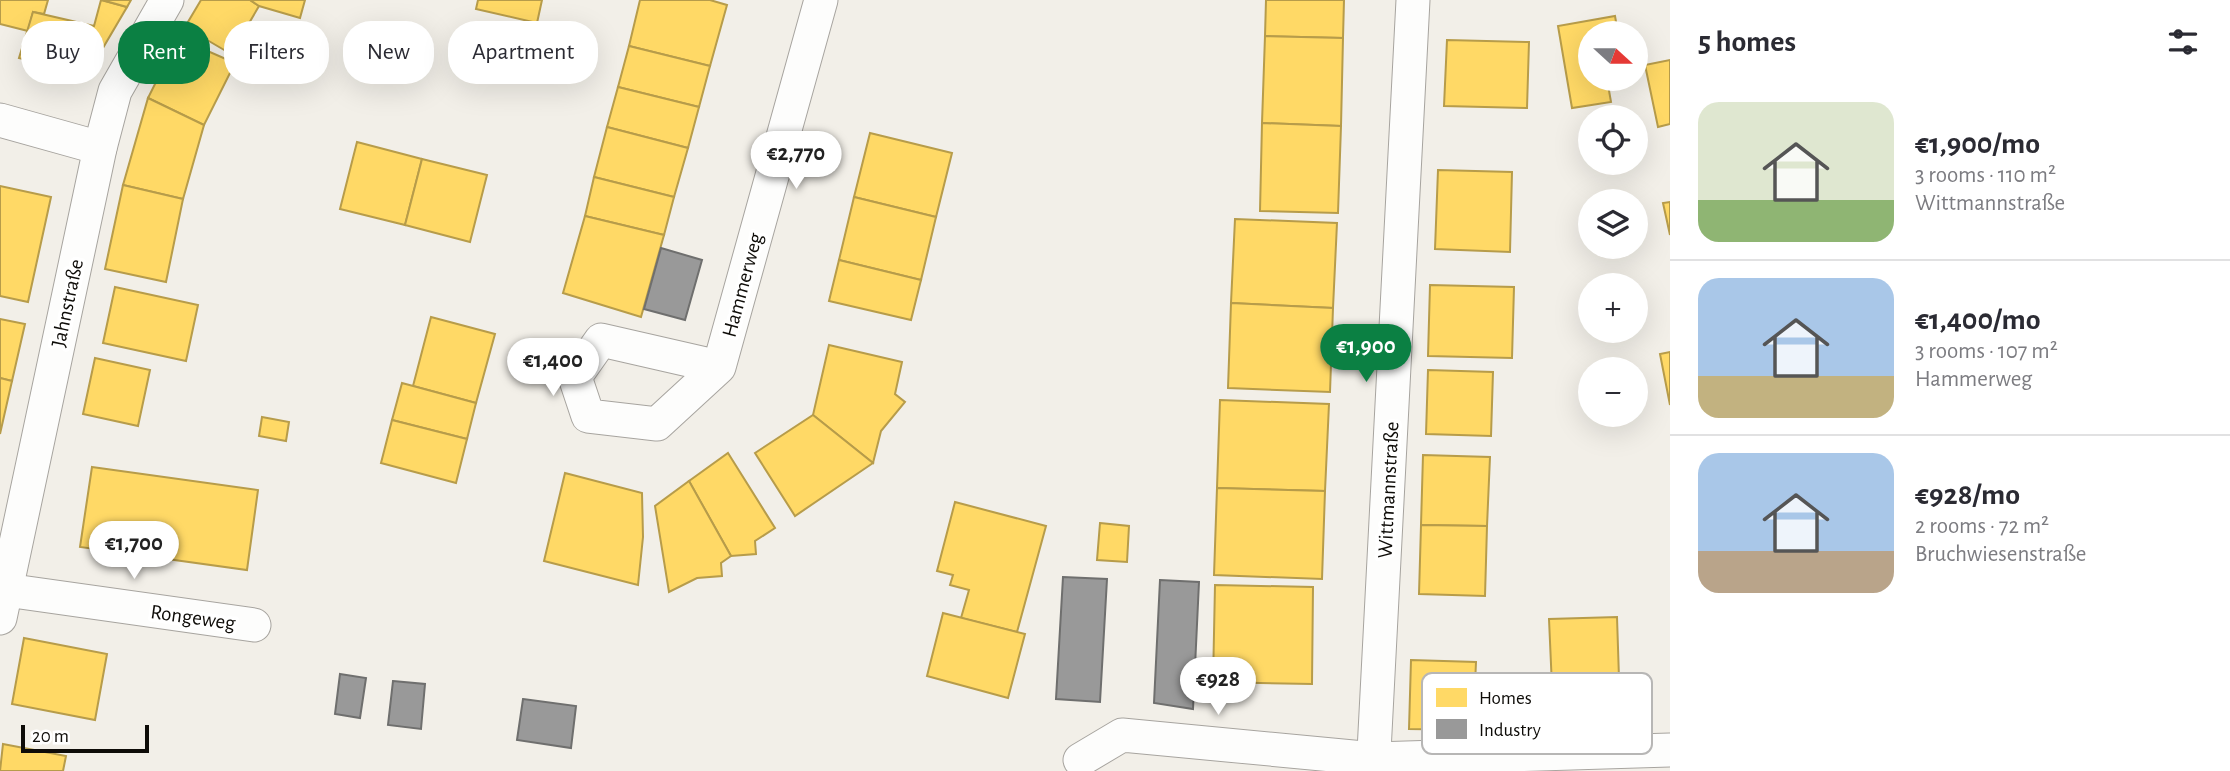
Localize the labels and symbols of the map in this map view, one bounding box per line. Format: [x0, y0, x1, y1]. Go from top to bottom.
north arrow [1578, 21, 1648, 91]
pin: €2,770 [739, 132, 853, 191]
street label: Hammerweg [718, 230, 767, 340]
street label: Jahnstraße [48, 257, 87, 349]
pin: €1,900 [1309, 324, 1423, 384]
pin: €1,400 [496, 338, 610, 398]
street label: Wittmannstraße [1374, 421, 1403, 559]
pin: €1,700 [77, 522, 191, 581]
street label: Rongeweg [149, 601, 237, 634]
pin: €928 [1177, 658, 1259, 717]
legend [1422, 673, 1652, 754]
text: Homes [1479, 689, 1532, 708]
text: Industry [1479, 721, 1541, 740]
scale bar [21, 722, 149, 754]

